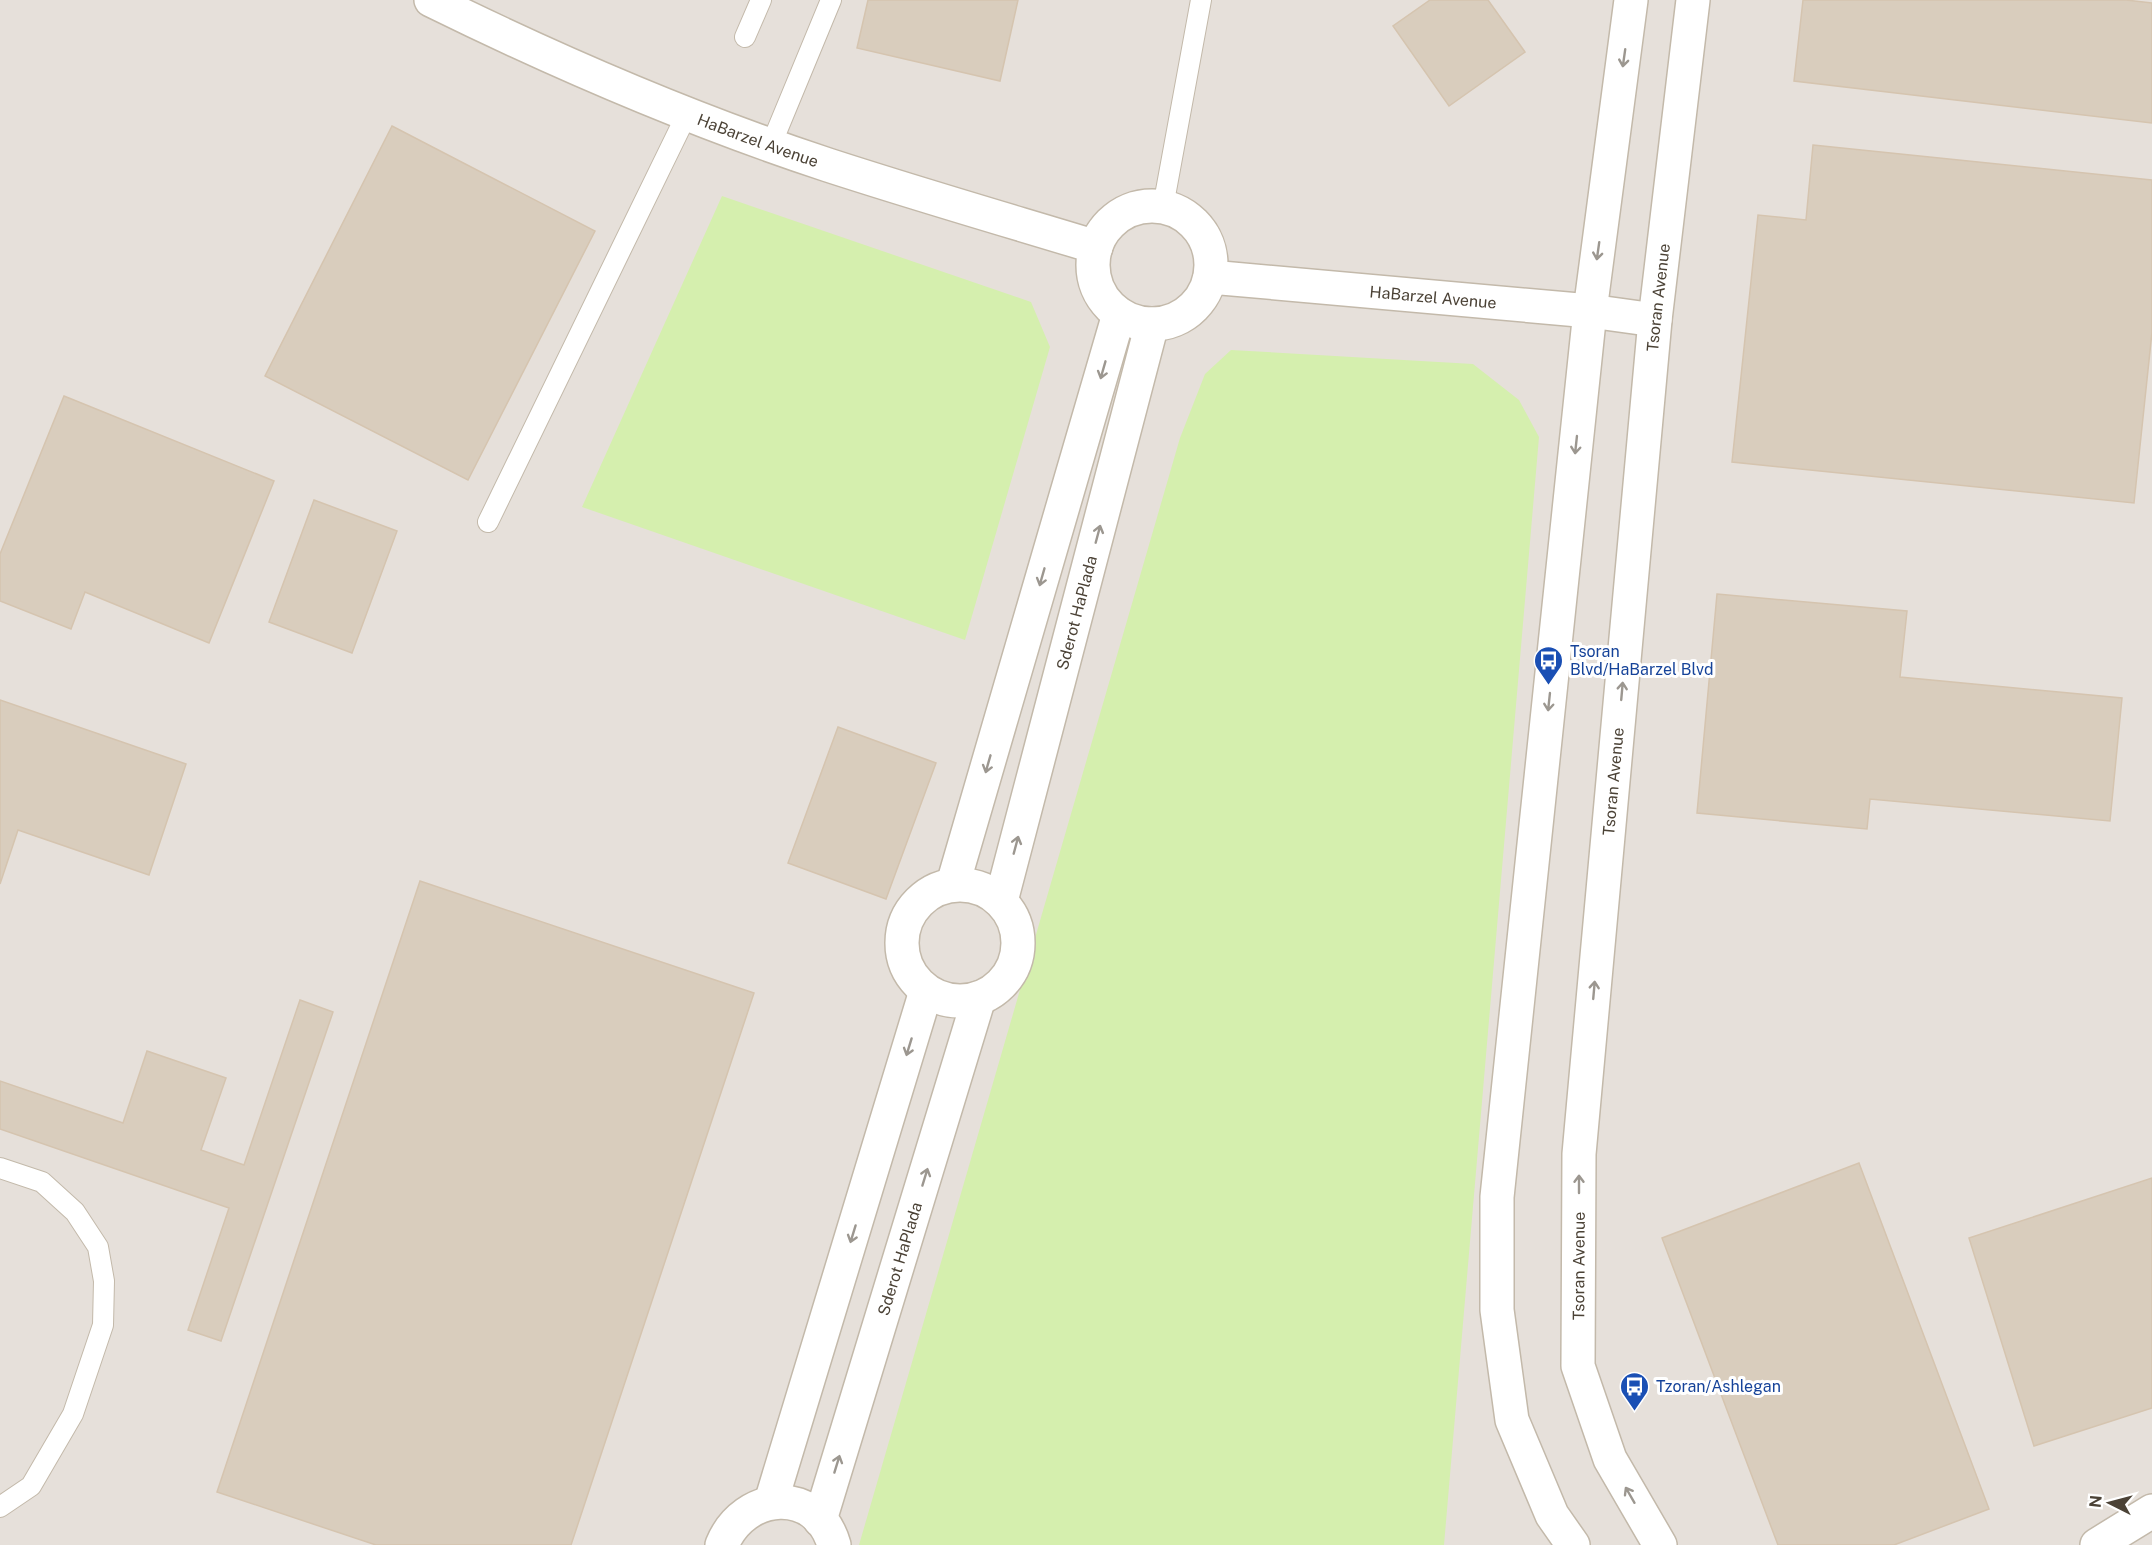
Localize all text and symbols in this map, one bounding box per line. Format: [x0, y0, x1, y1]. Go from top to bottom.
one-way arrow [1618, 48, 1629, 67]
street label: HaBarzel Avenue [694, 110, 821, 171]
one-way arrow [1592, 241, 1603, 261]
street label: Tsoran Avenue [1643, 242, 1674, 352]
street label: HaBarzel Avenue [1369, 282, 1497, 313]
one-way arrow [1097, 360, 1108, 379]
one-way arrow [1570, 435, 1581, 454]
one-way arrow [1092, 525, 1104, 544]
street label: Sderot HaPlada [1053, 554, 1101, 672]
one-way arrow [1036, 567, 1047, 586]
place label: Tsoran Blvd/HaBarzel Blvd [1570, 642, 1713, 679]
bus stop icon: Tsoran Blvd/HaBarzel Blvd [1533, 644, 1565, 686]
one-way arrow [1617, 682, 1628, 702]
one-way arrow [1543, 691, 1554, 711]
street label: Tsoran Avenue [1599, 726, 1628, 836]
one-way arrow [982, 755, 993, 774]
one-way arrow [1011, 836, 1022, 855]
one-way arrow [1589, 981, 1600, 1001]
one-way arrow [903, 1037, 914, 1056]
one-way arrow [920, 1168, 931, 1187]
one-way arrow [1573, 1175, 1585, 1195]
street label: Sderot HaPlada [874, 1200, 926, 1318]
street label: Tsoran Avenue [1569, 1211, 1589, 1320]
one-way arrow [847, 1224, 858, 1243]
bus stop icon: Tzoran/Ashlegan [1619, 1370, 1651, 1412]
place label: Tzoran/Ashlegan [1656, 1377, 1781, 1396]
one-way arrow [832, 1455, 843, 1474]
north arrow [2080, 1473, 2140, 1533]
one-way arrow [1624, 1486, 1635, 1504]
text: N [2085, 1494, 2106, 1509]

